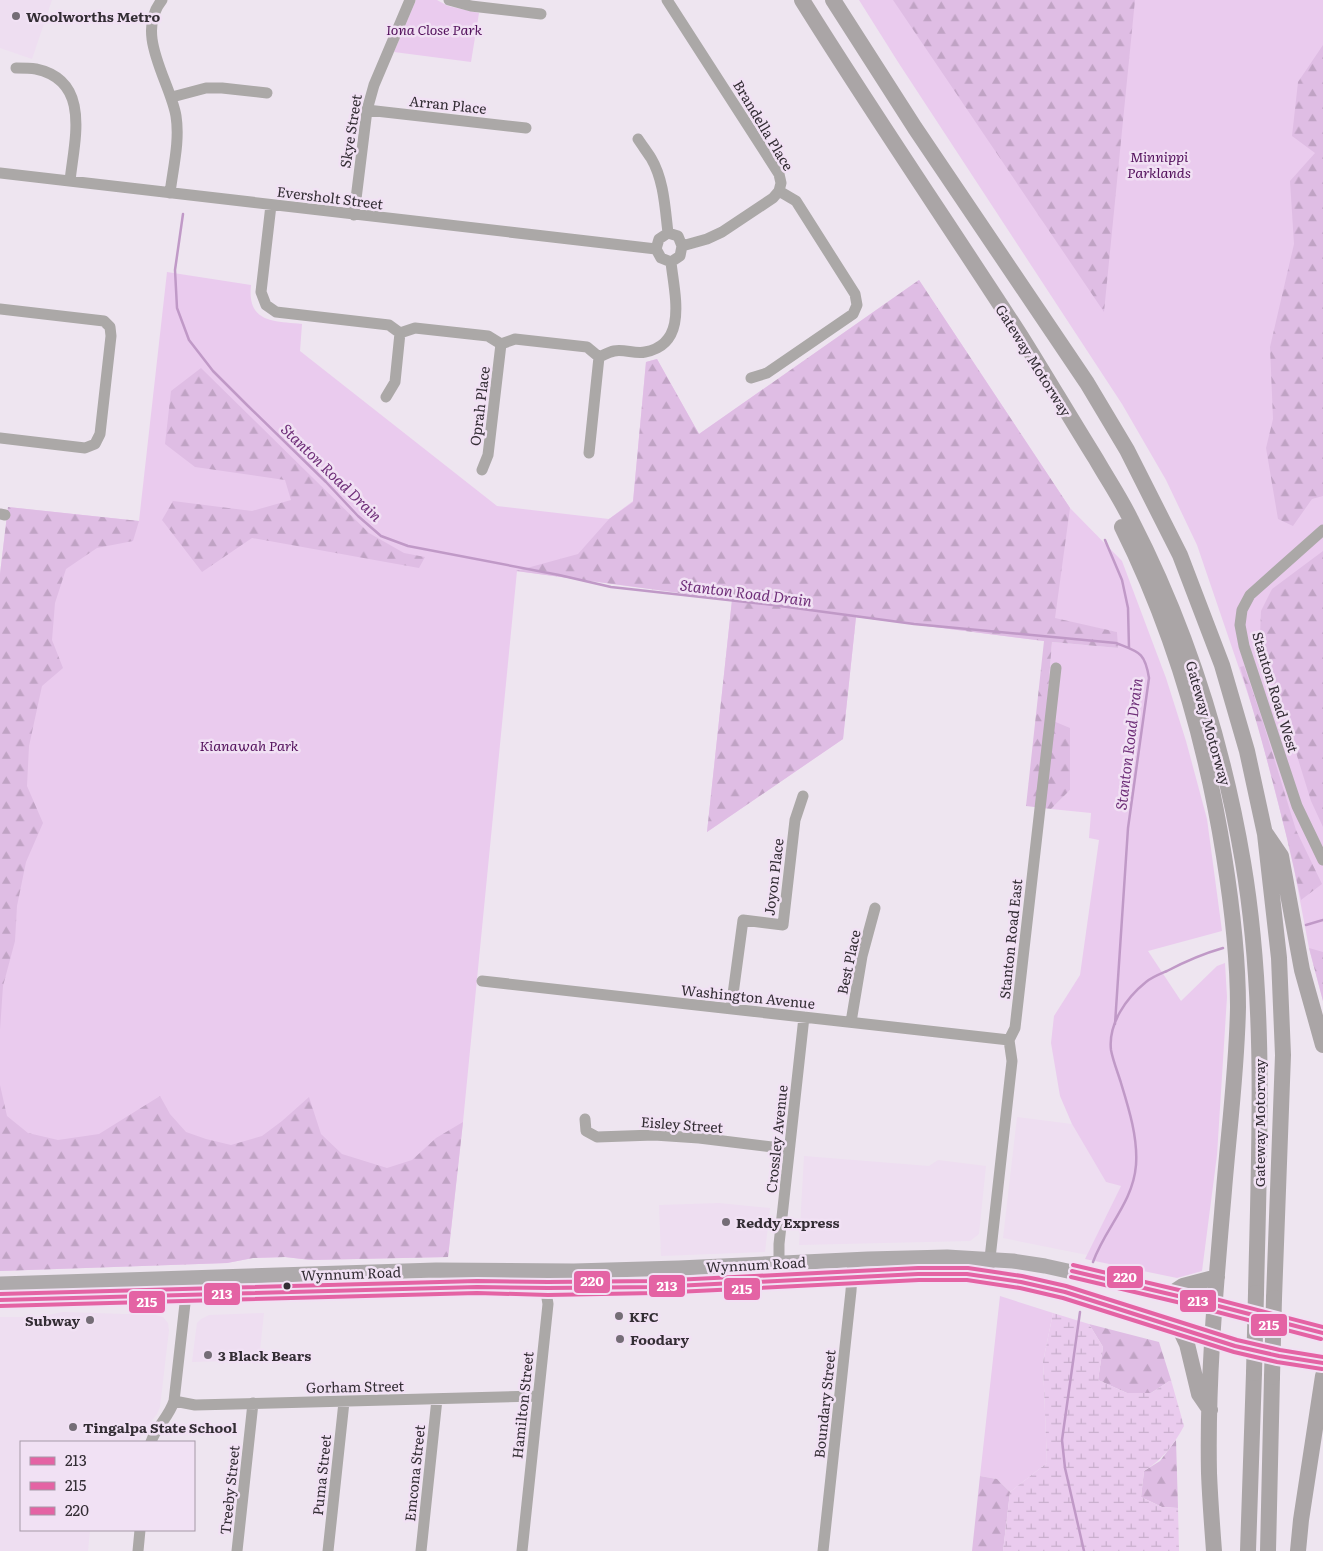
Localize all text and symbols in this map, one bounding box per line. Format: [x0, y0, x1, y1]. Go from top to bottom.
place label: Woolworths Metro [26, 6, 160, 26]
marker: Woolworths Metro [10, 10, 22, 22]
park label: Iona Close Park [386, 19, 482, 39]
street label: Brandella Place [729, 76, 799, 174]
street label: Arran Place [408, 90, 488, 118]
street label: Skye Street [334, 92, 366, 169]
park label: Minnippi Parklands [1127, 146, 1191, 182]
street label: Eversholt Street [276, 181, 385, 213]
street label: Gateway Motorway [991, 300, 1077, 421]
street label: Oprah Place [464, 365, 494, 447]
water label: Stanton Road Drain [276, 418, 388, 526]
water label: Stanton Road Drain [679, 572, 813, 612]
street label: Stanton Road West [1248, 629, 1304, 755]
street label: Gateway Motorway [1182, 658, 1237, 788]
water label: Stanton Road Drain [1108, 677, 1148, 811]
park label: Kianawah Park [199, 735, 299, 755]
street label: Joyon Place [758, 837, 788, 917]
street label: Stanton Road East [994, 878, 1026, 1000]
street label: Best Place [831, 928, 865, 996]
street label: Washington Avenue [680, 979, 816, 1013]
street label: Gateway Motorway [1249, 1058, 1269, 1187]
street label: Crossley Avenue [760, 1084, 792, 1194]
street label: Eisley Street [640, 1111, 724, 1137]
place label: Reddy Express [736, 1212, 839, 1232]
marker: Reddy Express [720, 1216, 732, 1228]
street label: Wynnum Road [706, 1251, 807, 1277]
street label: Wynnum Road [301, 1261, 402, 1285]
line badge: 220 [1106, 1265, 1144, 1289]
text: 220 [1113, 1266, 1137, 1286]
line badge: 220 [573, 1270, 611, 1294]
text: 220 [580, 1270, 604, 1290]
line badge: 213 [648, 1274, 686, 1298]
text: 213 [656, 1275, 678, 1295]
line badge: 215 [723, 1277, 761, 1301]
text: 215 [732, 1278, 753, 1298]
unlabelled marker [282, 1281, 292, 1291]
line badge: 213 [203, 1282, 241, 1306]
text: 213 [211, 1283, 233, 1303]
line badge: 213 [1179, 1289, 1217, 1313]
line badge: 215 [128, 1290, 166, 1314]
text: 213 [1187, 1290, 1209, 1310]
text: 215 [137, 1291, 158, 1311]
place label: KFC [629, 1306, 659, 1326]
place label: Subway [25, 1310, 80, 1330]
marker: KFC [613, 1310, 625, 1322]
line badge: 215 [1250, 1313, 1288, 1337]
marker: Subway [84, 1314, 96, 1326]
text: 215 [1259, 1314, 1280, 1334]
place label: Foodary [630, 1329, 689, 1349]
marker: Foodary [614, 1333, 626, 1345]
place label: 3 Black Bears [218, 1345, 311, 1365]
street label: Boundary Street [808, 1348, 840, 1459]
marker: 3 Black Bears [202, 1349, 214, 1361]
street label: Hamilton Street [506, 1350, 538, 1460]
street label: Gorham Street [306, 1375, 405, 1397]
place label: Tingalpa State School [83, 1417, 237, 1437]
marker: Tingalpa State School [67, 1421, 79, 1433]
street label: Emcona Street [399, 1423, 429, 1522]
street label: Puma Street [307, 1433, 335, 1516]
legend [20, 1441, 195, 1531]
street label: Treeby Street [214, 1444, 244, 1536]
text: 213 [65, 1448, 87, 1471]
text: 215 [65, 1473, 87, 1496]
text: 220 [65, 1498, 89, 1521]

